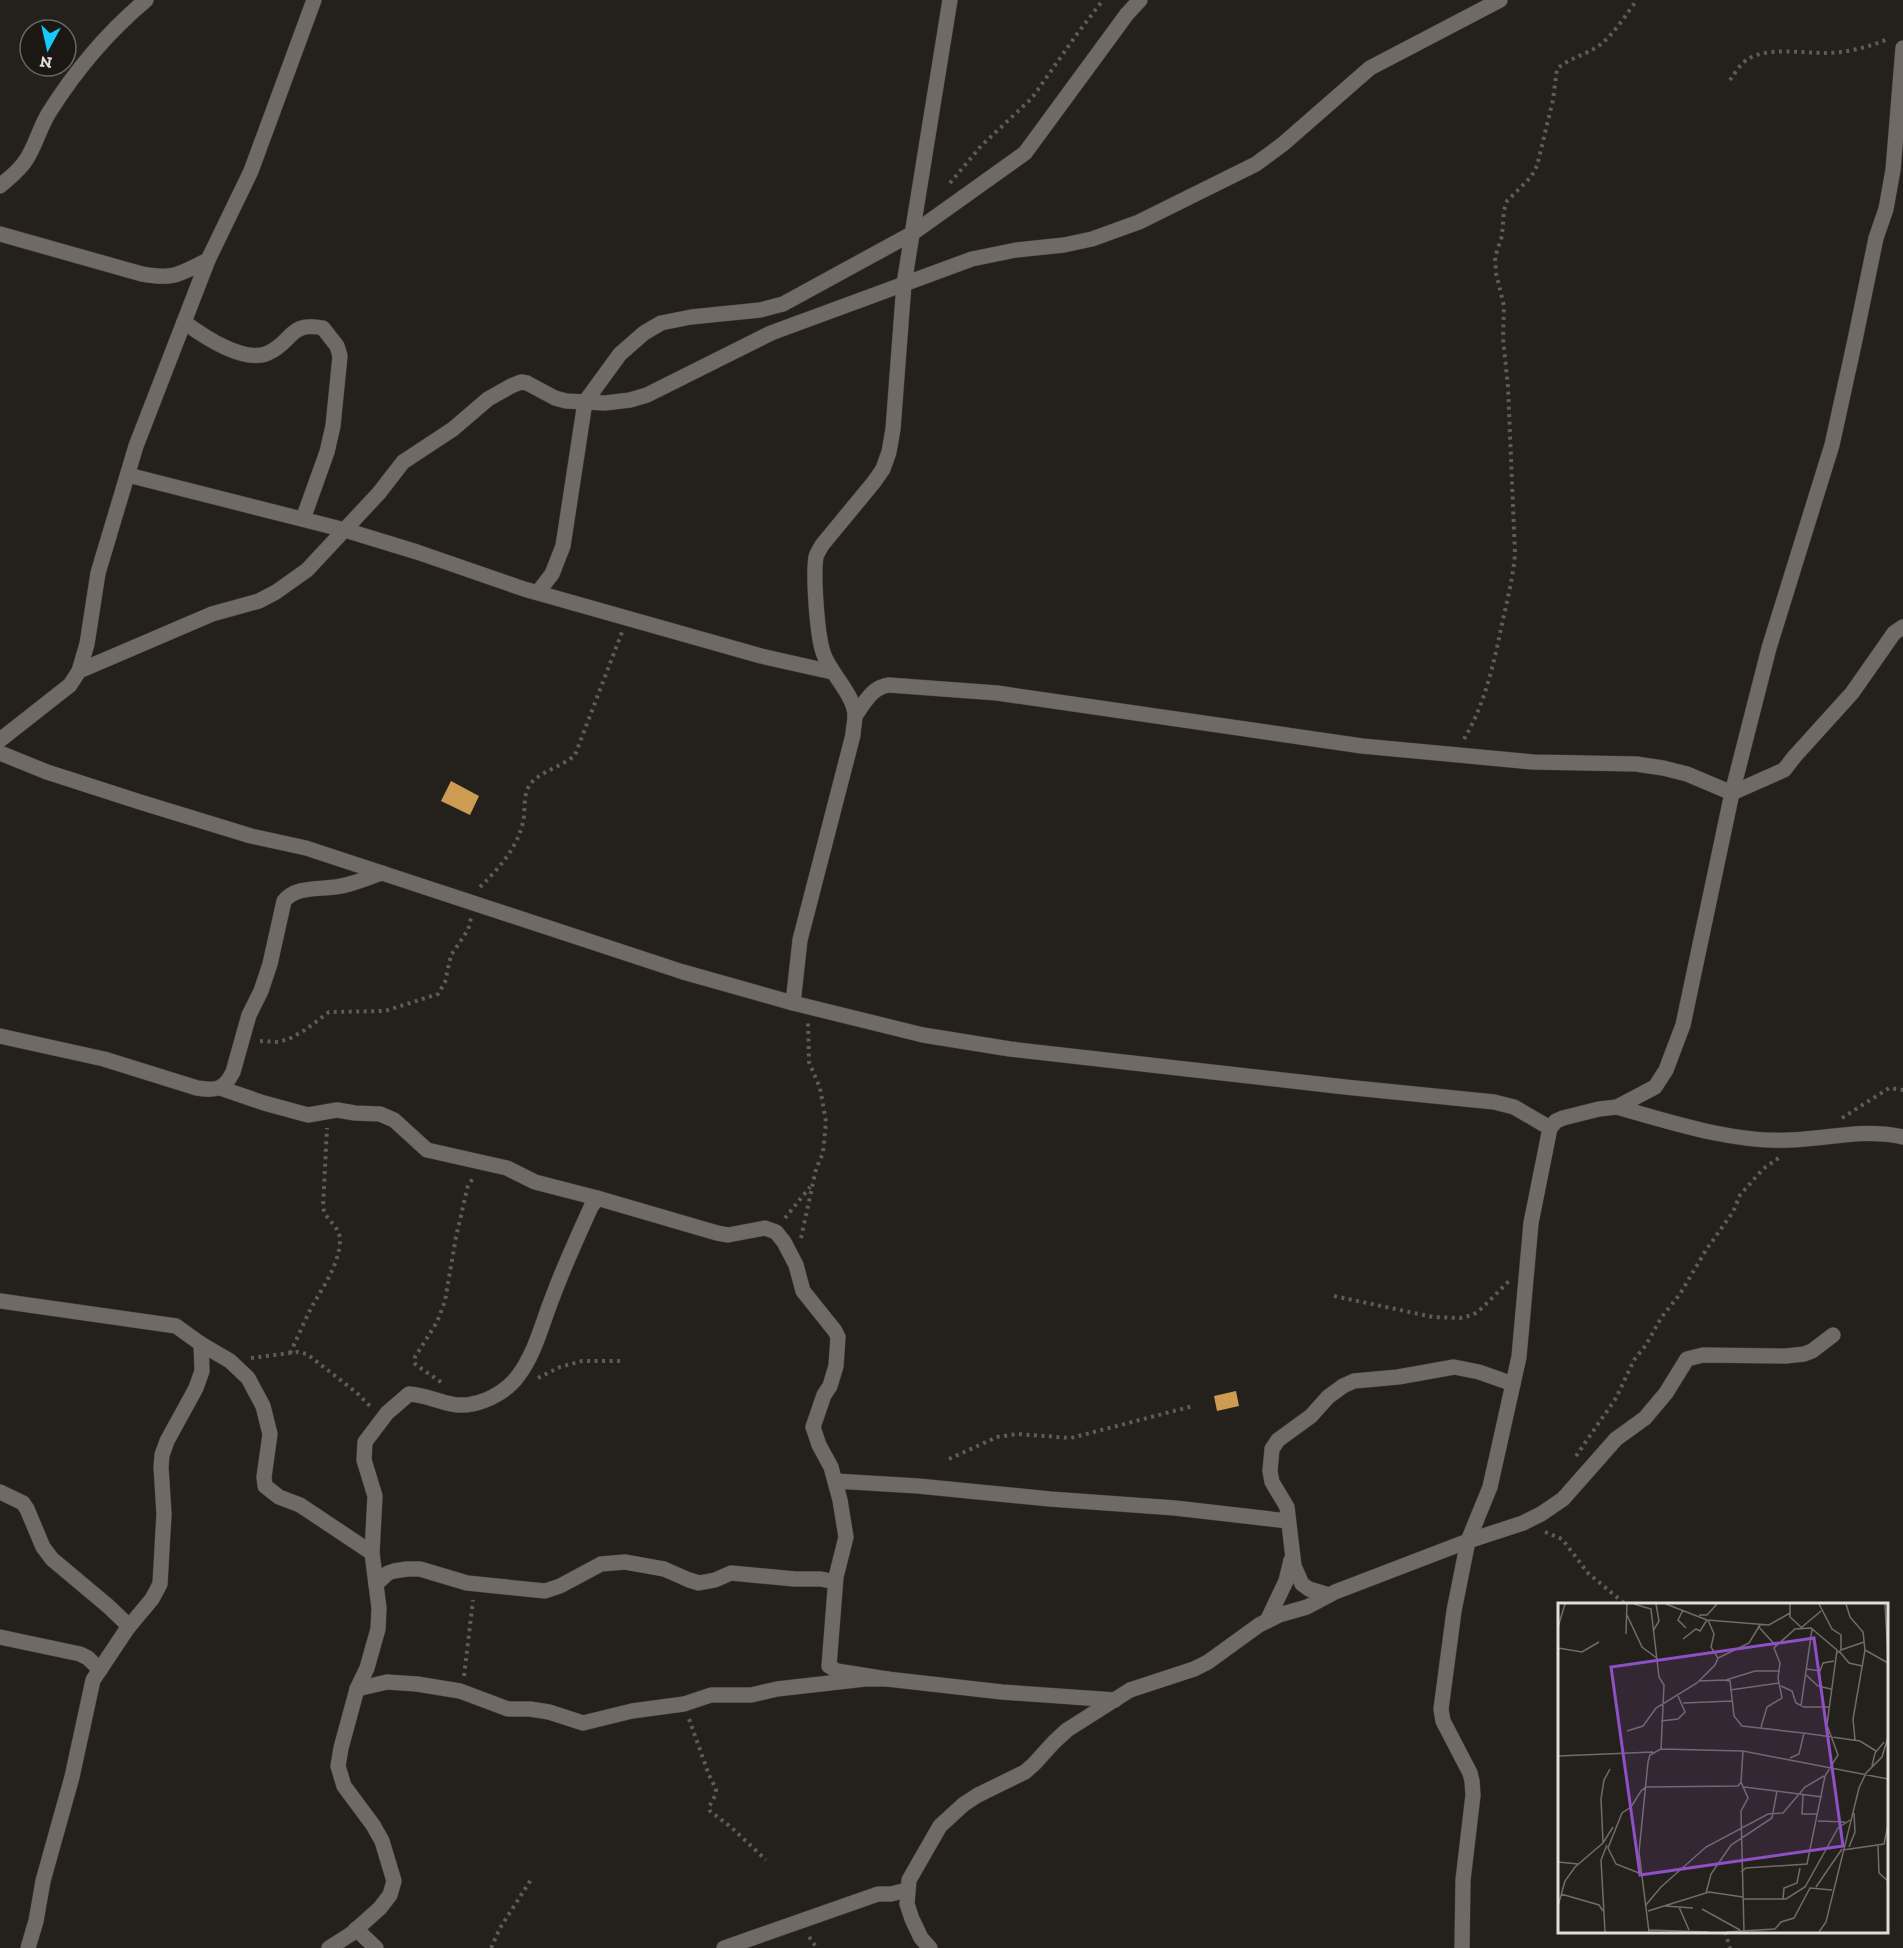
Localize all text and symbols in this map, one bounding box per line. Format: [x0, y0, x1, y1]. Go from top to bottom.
north arrow [18, 18, 78, 78]
text: N [39, 52, 53, 73]
inset map [1558, 1603, 1888, 1933]

